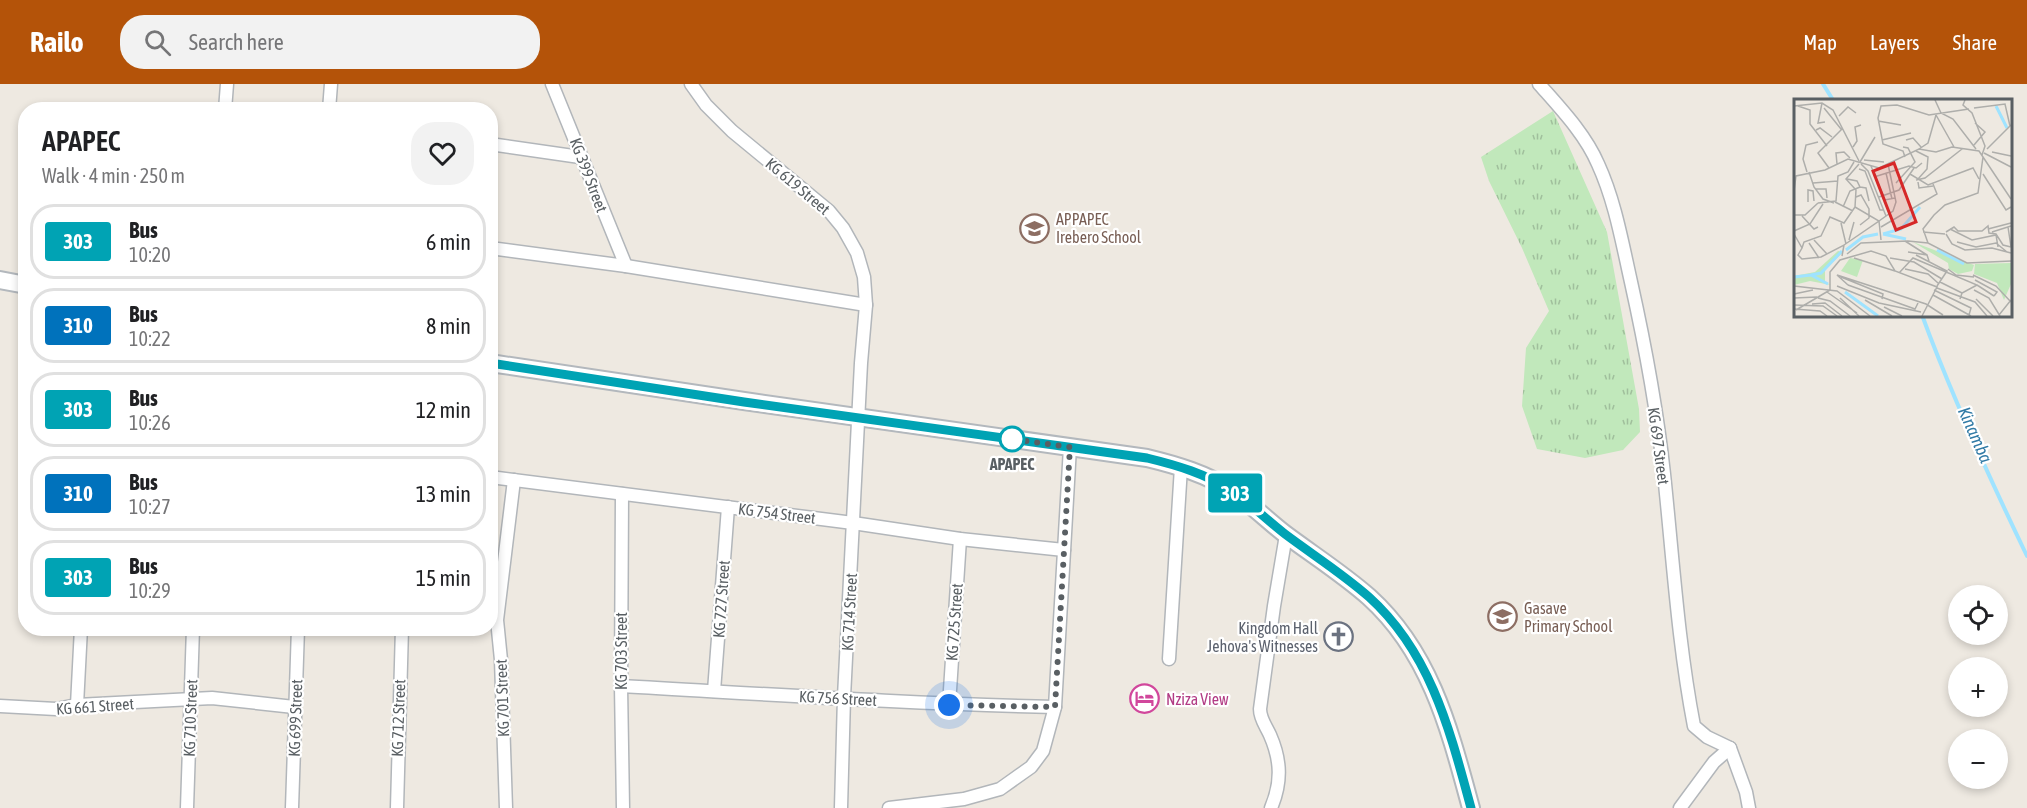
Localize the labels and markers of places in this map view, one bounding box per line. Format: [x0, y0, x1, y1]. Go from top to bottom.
place label: APPAPEC Irebero School [1056, 210, 1142, 246]
school or university icon: APPAPEC Irebero School [1019, 212, 1051, 244]
marker: APAPEC [999, 426, 1025, 452]
place label: APAPEC [989, 455, 1035, 473]
place label: Gasave Primary School [1524, 599, 1613, 636]
school or university icon: Gasave Primary School [1487, 601, 1519, 633]
place label: Kingdom Hall Jehova's Witnesses [1207, 619, 1319, 655]
church icon: Kingdom Hall Jehova's Witnesses [1323, 621, 1355, 653]
hotel icon: Nziza View [1129, 683, 1161, 715]
place label: Nziza View [1166, 690, 1229, 708]

